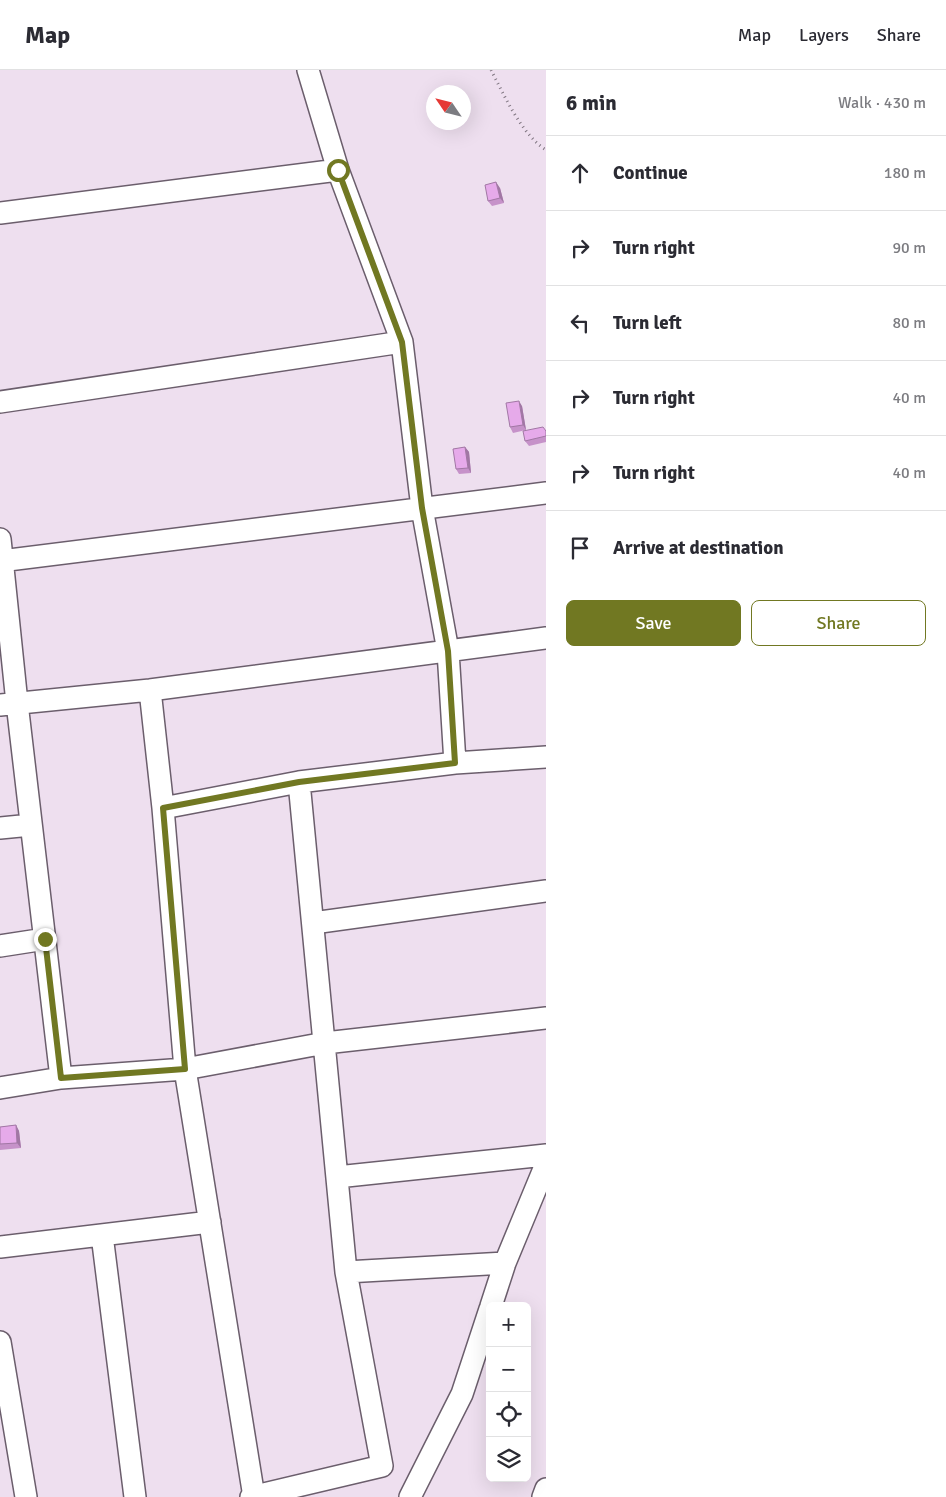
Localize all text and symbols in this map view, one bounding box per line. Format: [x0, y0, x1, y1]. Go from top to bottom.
text: Map [25, 20, 70, 50]
text: Map [738, 24, 771, 46]
text: Layers [799, 24, 849, 46]
text: Share [877, 24, 921, 46]
north arrow [426, 85, 471, 130]
text: 6 min [566, 90, 617, 116]
text: Walk · 430 m [838, 93, 926, 113]
route start [327, 159, 350, 182]
icon: ahead [566, 159, 594, 187]
text: Continue [613, 161, 688, 185]
text: 180 m [884, 163, 926, 183]
icon: right [566, 234, 594, 262]
text: Turn right [613, 236, 695, 260]
text: 90 m [892, 238, 926, 258]
icon: left [566, 309, 594, 337]
text: Turn left [613, 311, 682, 335]
text: 80 m [892, 313, 926, 333]
icon: right [566, 384, 594, 412]
text: Turn right [613, 386, 695, 410]
text: 40 m [892, 388, 926, 408]
icon: right [566, 459, 594, 487]
text: Turn right [613, 461, 695, 485]
text: 40 m [892, 463, 926, 483]
icon: arrive [566, 534, 594, 562]
text: Arrive at destination [613, 536, 784, 560]
button: Save [566, 600, 741, 646]
button: Share [751, 600, 926, 646]
route end [34, 928, 57, 951]
map controls [486, 1302, 531, 1482]
button: + [486, 1302, 531, 1347]
button: − [486, 1347, 531, 1392]
button: locate [486, 1392, 531, 1437]
button: layers [486, 1437, 531, 1482]

